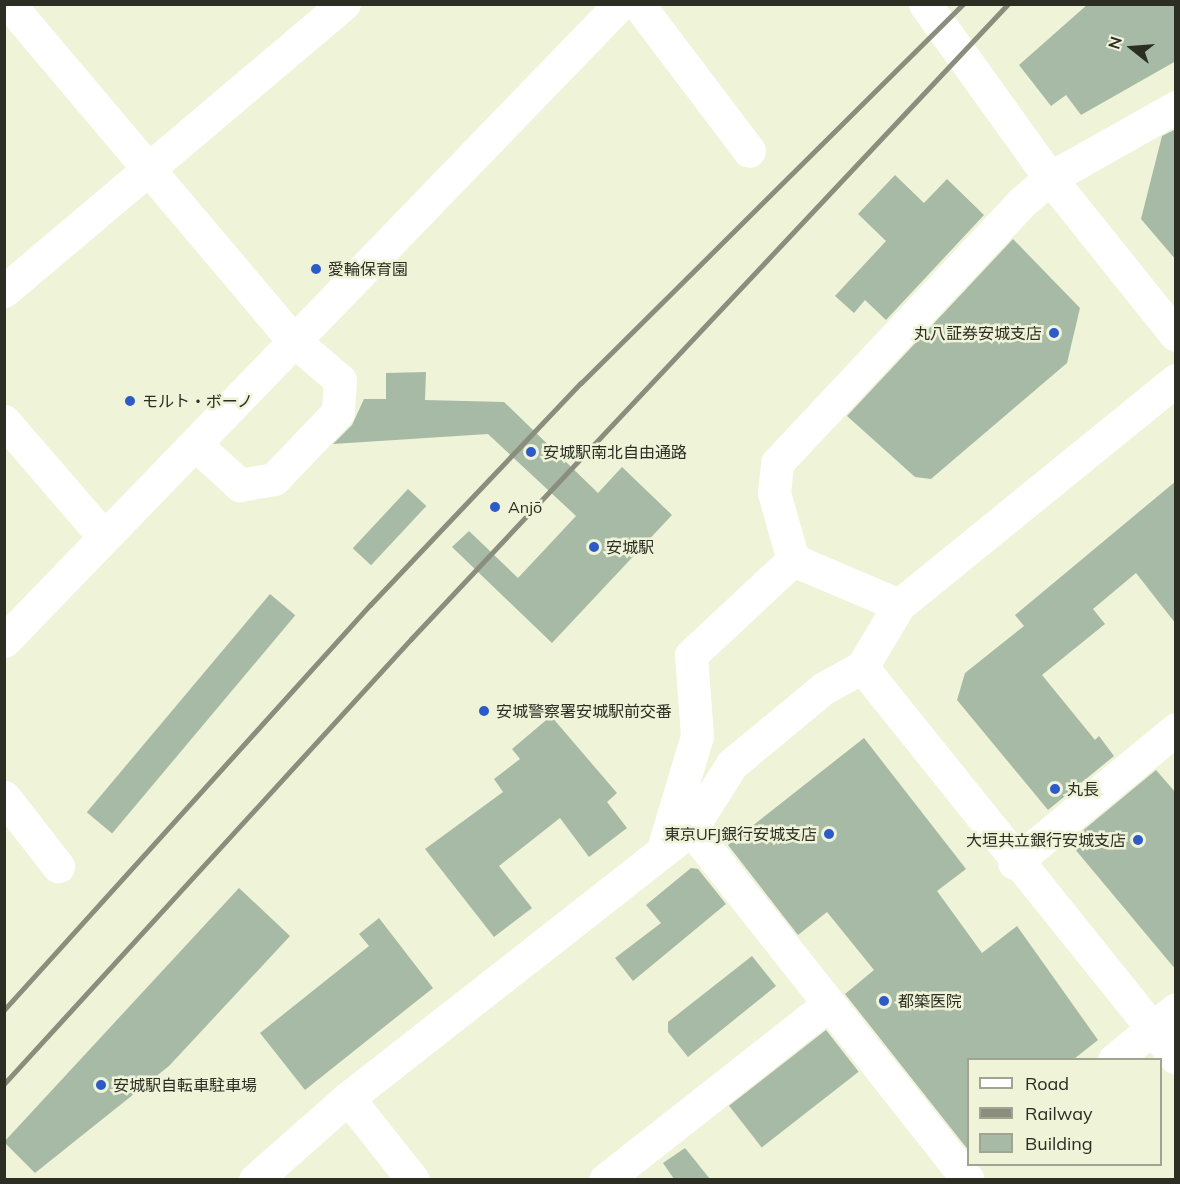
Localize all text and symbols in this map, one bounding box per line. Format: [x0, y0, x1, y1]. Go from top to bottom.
north arrow [1102, 18, 1162, 78]
text: N [1103, 34, 1126, 51]
place label: 愛輪保育園 [328, 259, 408, 279]
marker: 愛輪保育園 [309, 262, 323, 276]
place label: 丸八証券安城支店 [914, 323, 1042, 343]
marker: 丸八証券安城支店 [1047, 326, 1061, 340]
place label: モルト・ボーノ [142, 391, 254, 411]
marker: モルト・ボーノ [123, 394, 137, 408]
place label: 安城駅南北自由通路 [543, 442, 687, 462]
marker: 安城駅南北自由通路 [524, 445, 538, 459]
place label: Anjō [508, 497, 542, 517]
marker: Anjō [486, 498, 504, 516]
place label: 安城駅 [606, 537, 654, 557]
marker: 安城駅 [587, 540, 601, 554]
place label: 安城警察署安城駅前交番 [496, 701, 672, 721]
marker: 安城警察署安城駅前交番 [477, 704, 491, 718]
place label: 丸長 [1067, 779, 1099, 799]
marker: 丸長 [1048, 782, 1062, 796]
place label: 東京UFJ銀行安城支店 [664, 824, 817, 844]
marker: 東京UFJ銀行安城支店 [822, 827, 836, 841]
place label: 大垣共立銀行安城支店 [966, 830, 1126, 850]
marker: 大垣共立銀行安城支店 [1131, 833, 1145, 847]
place label: 都築医院 [898, 991, 962, 1011]
marker: 都築医院 [875, 992, 893, 1010]
legend [967, 1058, 1162, 1166]
text: Road [1025, 1072, 1069, 1095]
place label: 安城駅自転車駐車場 [113, 1075, 257, 1095]
marker: 安城駅自転車駐車場 [94, 1078, 108, 1092]
text: Railway [1025, 1102, 1093, 1125]
text: Building [1025, 1132, 1093, 1155]

